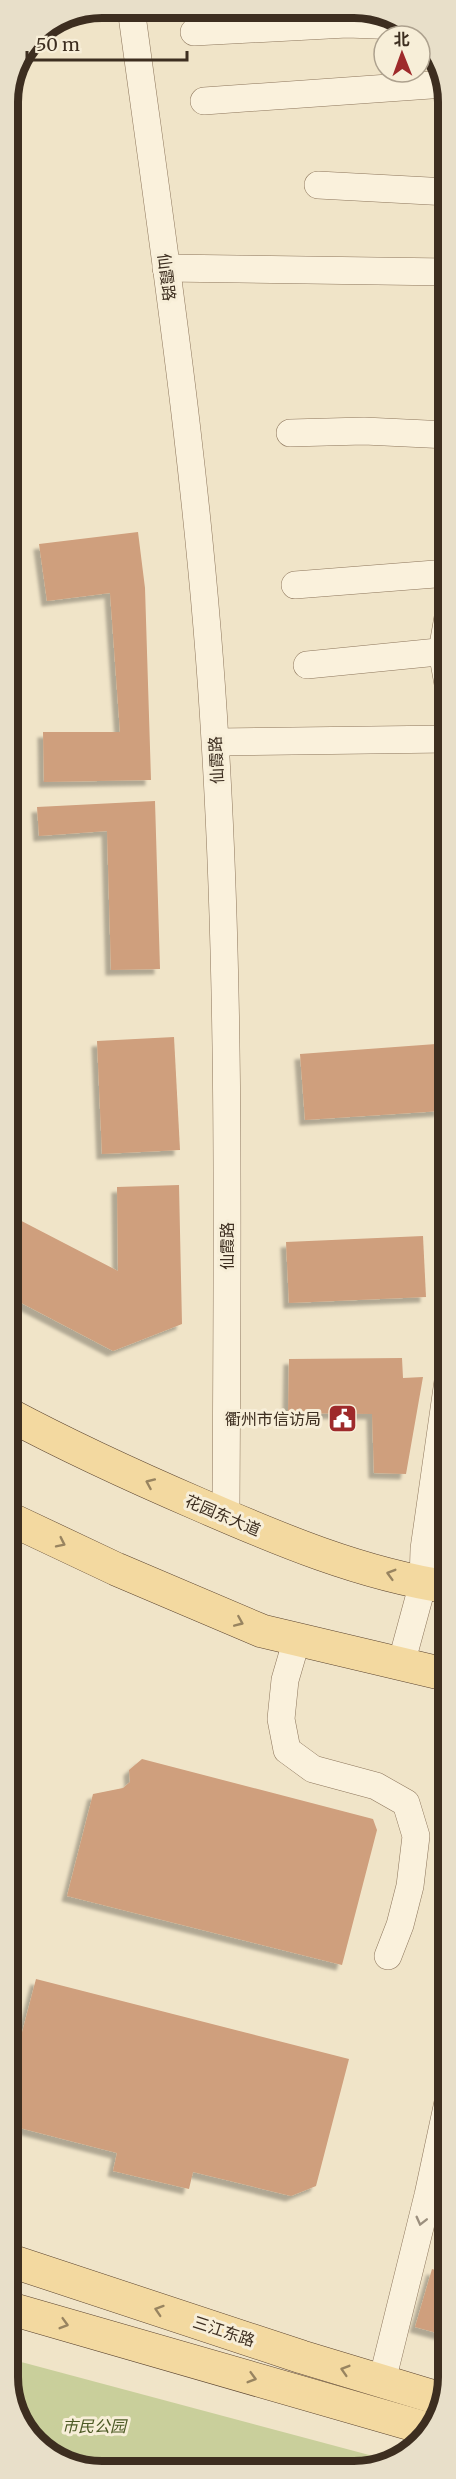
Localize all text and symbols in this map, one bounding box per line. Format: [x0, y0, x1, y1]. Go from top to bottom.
scale bar [27, 24, 188, 62]
north arrow [372, 24, 432, 84]
text: 北 [394, 29, 410, 49]
text: 50 m [36, 33, 80, 56]
street label: 仙霞路 [154, 252, 180, 302]
street label: 仙霞路 [205, 736, 227, 784]
street label: 仙霞路 [217, 1222, 237, 1270]
public building icon: 衢州市信访局 [326, 1403, 358, 1435]
place label: 衢州市信访局 [225, 1409, 321, 1429]
one-way arrow [146, 1479, 157, 1491]
street label: 花园东大道 [182, 1490, 264, 1540]
one-way arrow [54, 1536, 65, 1548]
one-way arrow [386, 1569, 396, 1582]
one-way arrow [233, 1615, 244, 1627]
one-way arrow [416, 2216, 429, 2226]
one-way arrow [154, 2305, 165, 2318]
street label: 三江东路 [190, 2312, 258, 2350]
one-way arrow [59, 2317, 69, 2329]
one-way arrow [340, 2365, 351, 2377]
one-way arrow [246, 2371, 257, 2383]
park label: 市民公园 [62, 2416, 128, 2436]

